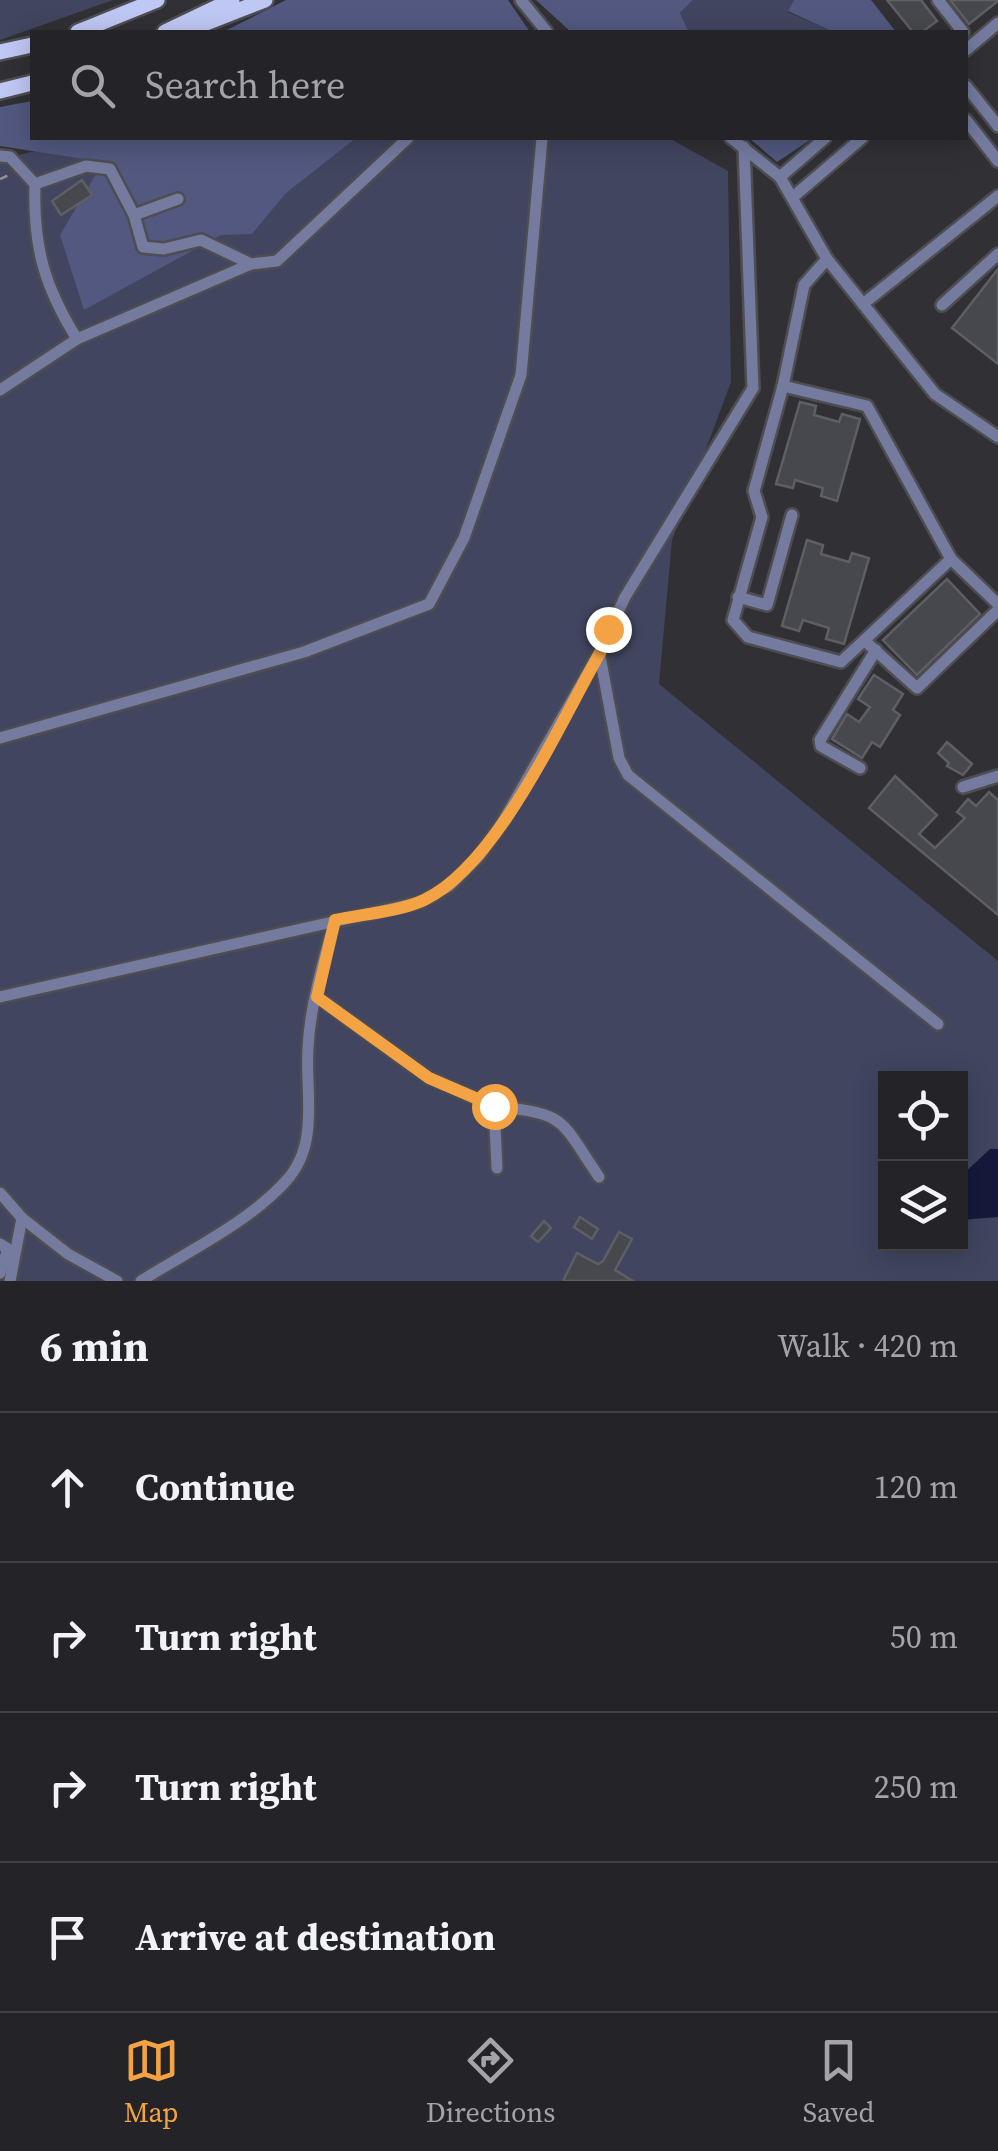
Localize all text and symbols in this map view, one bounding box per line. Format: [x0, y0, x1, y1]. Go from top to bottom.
search box [30, 30, 968, 140]
icon: search [65, 58, 120, 113]
text: Search here [145, 59, 345, 111]
route end [586, 607, 632, 653]
map controls [878, 1071, 968, 1251]
button: locate [878, 1071, 968, 1161]
route start [472, 1084, 518, 1130]
button: layers [878, 1161, 968, 1251]
text: 6 min [40, 1317, 149, 1375]
text: Walk · 420 m [777, 1324, 958, 1368]
icon: ahead [40, 1460, 95, 1515]
text: Continue [135, 1461, 295, 1513]
text: 120 m [874, 1465, 958, 1509]
icon: right [40, 1610, 95, 1665]
text: Turn right [135, 1611, 317, 1663]
text: 50 m [890, 1615, 958, 1659]
icon: right [40, 1760, 95, 1815]
text: Turn right [135, 1761, 317, 1813]
text: 250 m [874, 1765, 958, 1809]
icon: arrive [40, 1910, 95, 1965]
text: Arrive at destination [135, 1911, 496, 1963]
tab: Map [124, 2033, 179, 2131]
tab: Directions [426, 2033, 555, 2131]
tab: Saved [803, 2033, 874, 2131]

